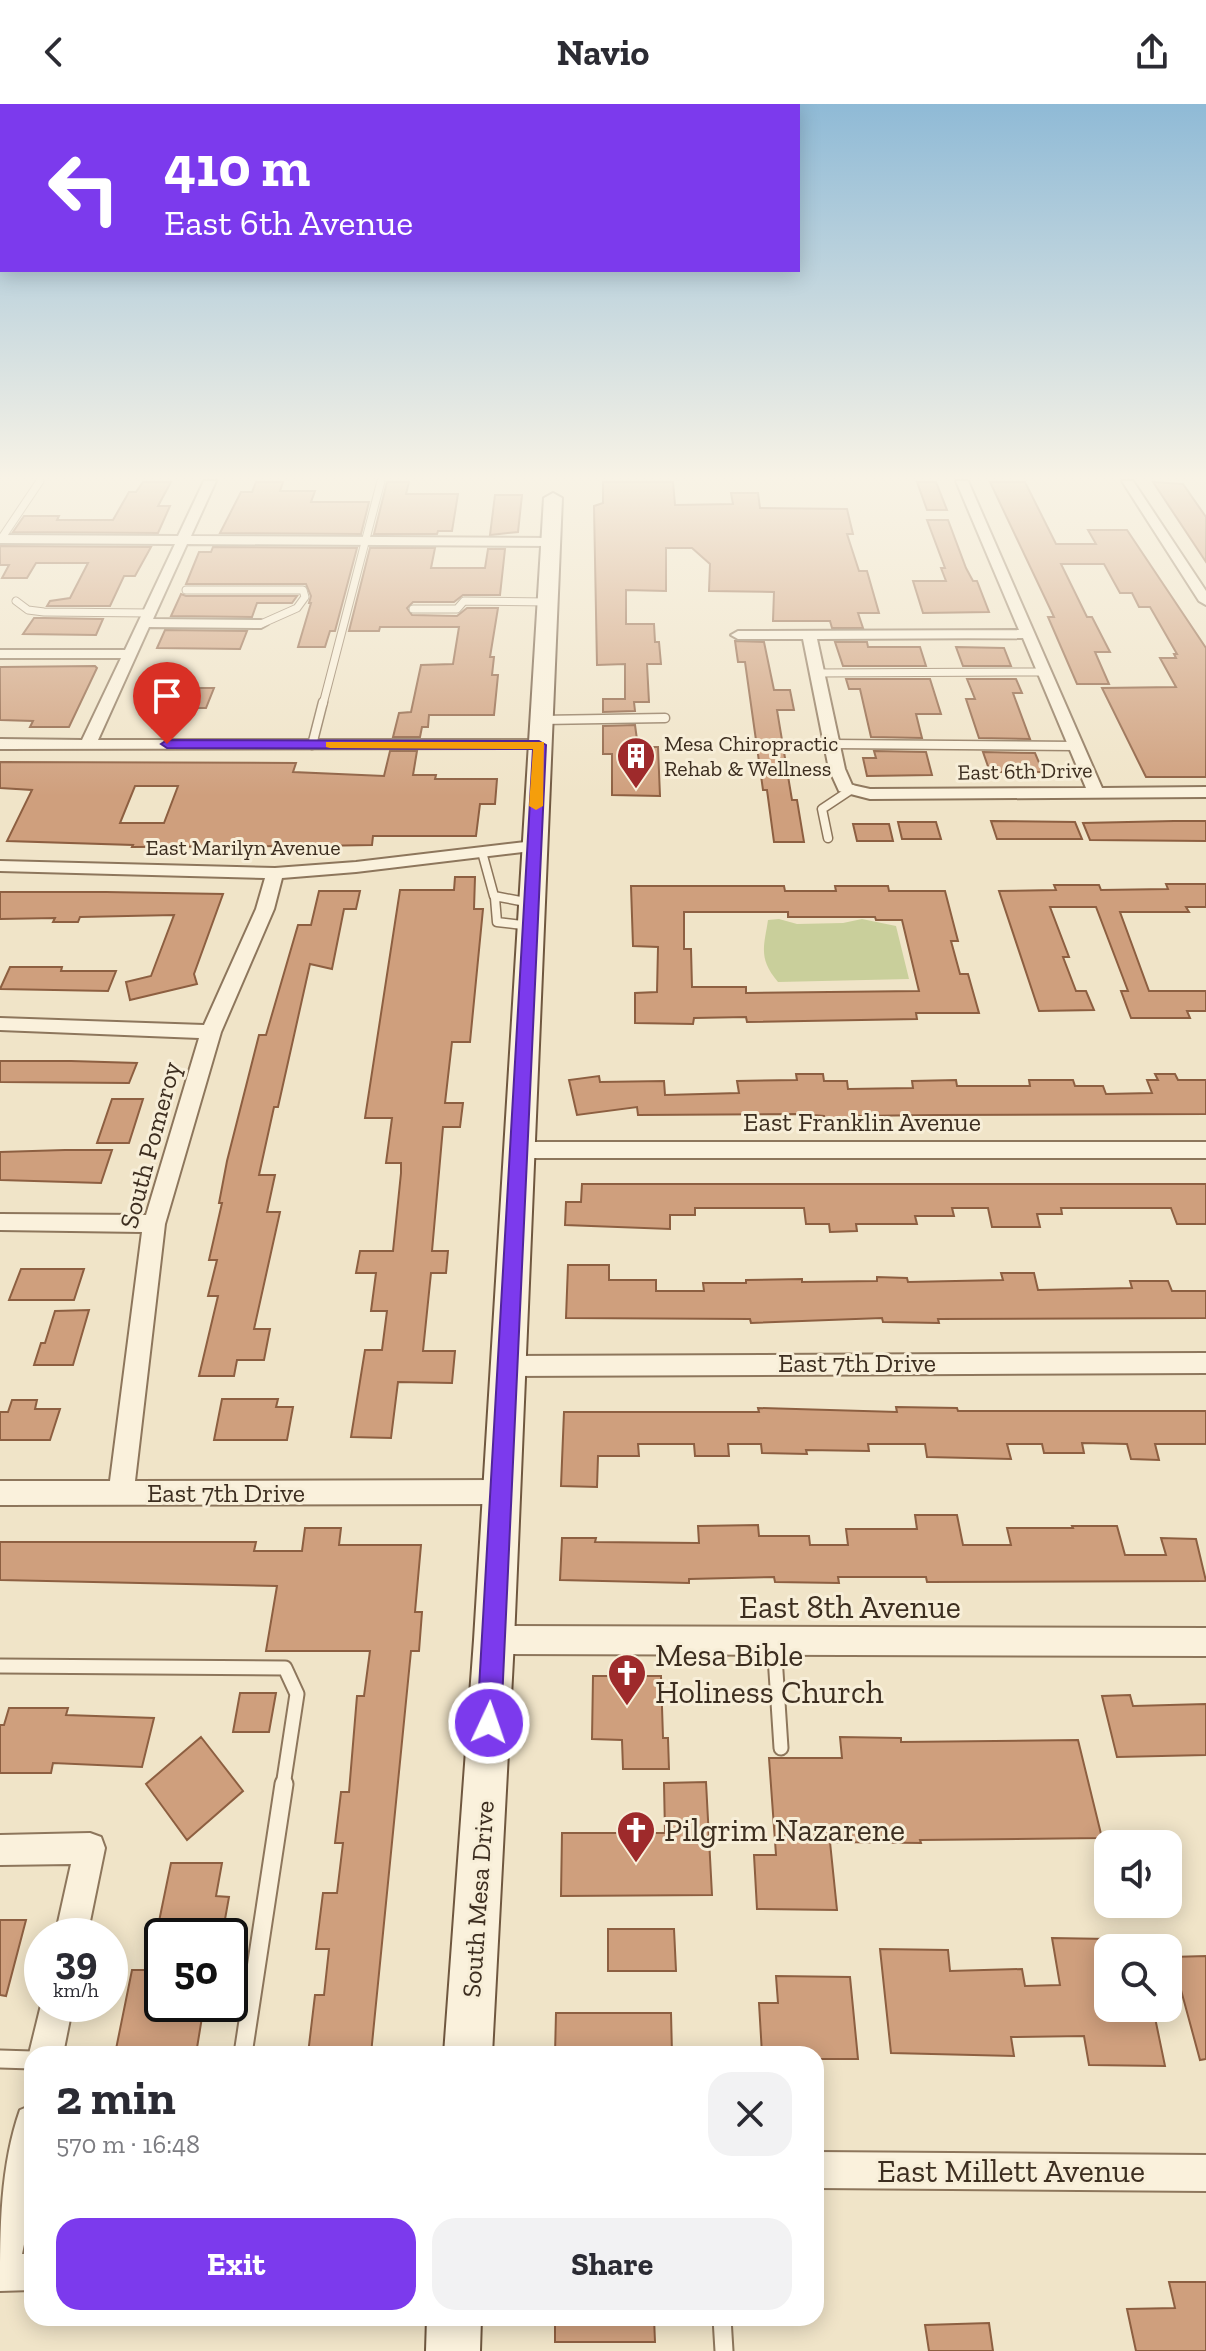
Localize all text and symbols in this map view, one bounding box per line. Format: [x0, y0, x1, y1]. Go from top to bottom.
icon: back [32, 30, 76, 74]
icon: share [1130, 30, 1174, 74]
text: Navio [557, 31, 649, 74]
text: 410 m [164, 133, 310, 200]
icon: left [32, 136, 136, 240]
text: East 6th Avenue [164, 201, 413, 244]
pin [133, 662, 201, 744]
icon: arrive [145, 674, 189, 718]
place label: Mesa Chiropractic Rehab & Wellness [664, 730, 838, 782]
building icon: Mesa Chiropractic Rehab & Wellness [615, 735, 657, 790]
street label: East 6th Drive [957, 756, 1093, 786]
street label: East Marilyn Avenue [145, 834, 341, 861]
street label: South Pomeroy [112, 1058, 188, 1232]
street label: East Franklin Avenue [743, 1106, 981, 1138]
street label: East 7th Drive [778, 1347, 936, 1379]
street label: East 7th Drive [147, 1477, 305, 1509]
street label: East 8th Avenue [739, 1588, 961, 1626]
place label: Mesa Bible Holiness Church [655, 1636, 884, 1711]
church icon: Mesa Bible Holiness Church [606, 1652, 648, 1707]
position arrow [447, 1681, 531, 1765]
street label: South Mesa Drive [455, 1799, 501, 1999]
church icon: Pilgrim Nazarene [615, 1809, 657, 1864]
place label: Pilgrim Nazarene [664, 1811, 905, 1849]
map controls [1094, 1830, 1182, 2022]
button: sound [1094, 1830, 1182, 1918]
speed limit sign: 50 [144, 1918, 248, 2022]
button: search [1094, 1934, 1182, 2022]
text: 39 [55, 1936, 97, 1984]
text: km/h [53, 1978, 99, 2002]
text: 2 min [56, 2069, 176, 2126]
button: close [708, 2072, 792, 2156]
text: 570 m · 16:48 [56, 2128, 200, 2160]
street label: East Millett Avenue [877, 2152, 1145, 2190]
button: Exit [56, 2218, 416, 2310]
button: Share [432, 2218, 792, 2310]

